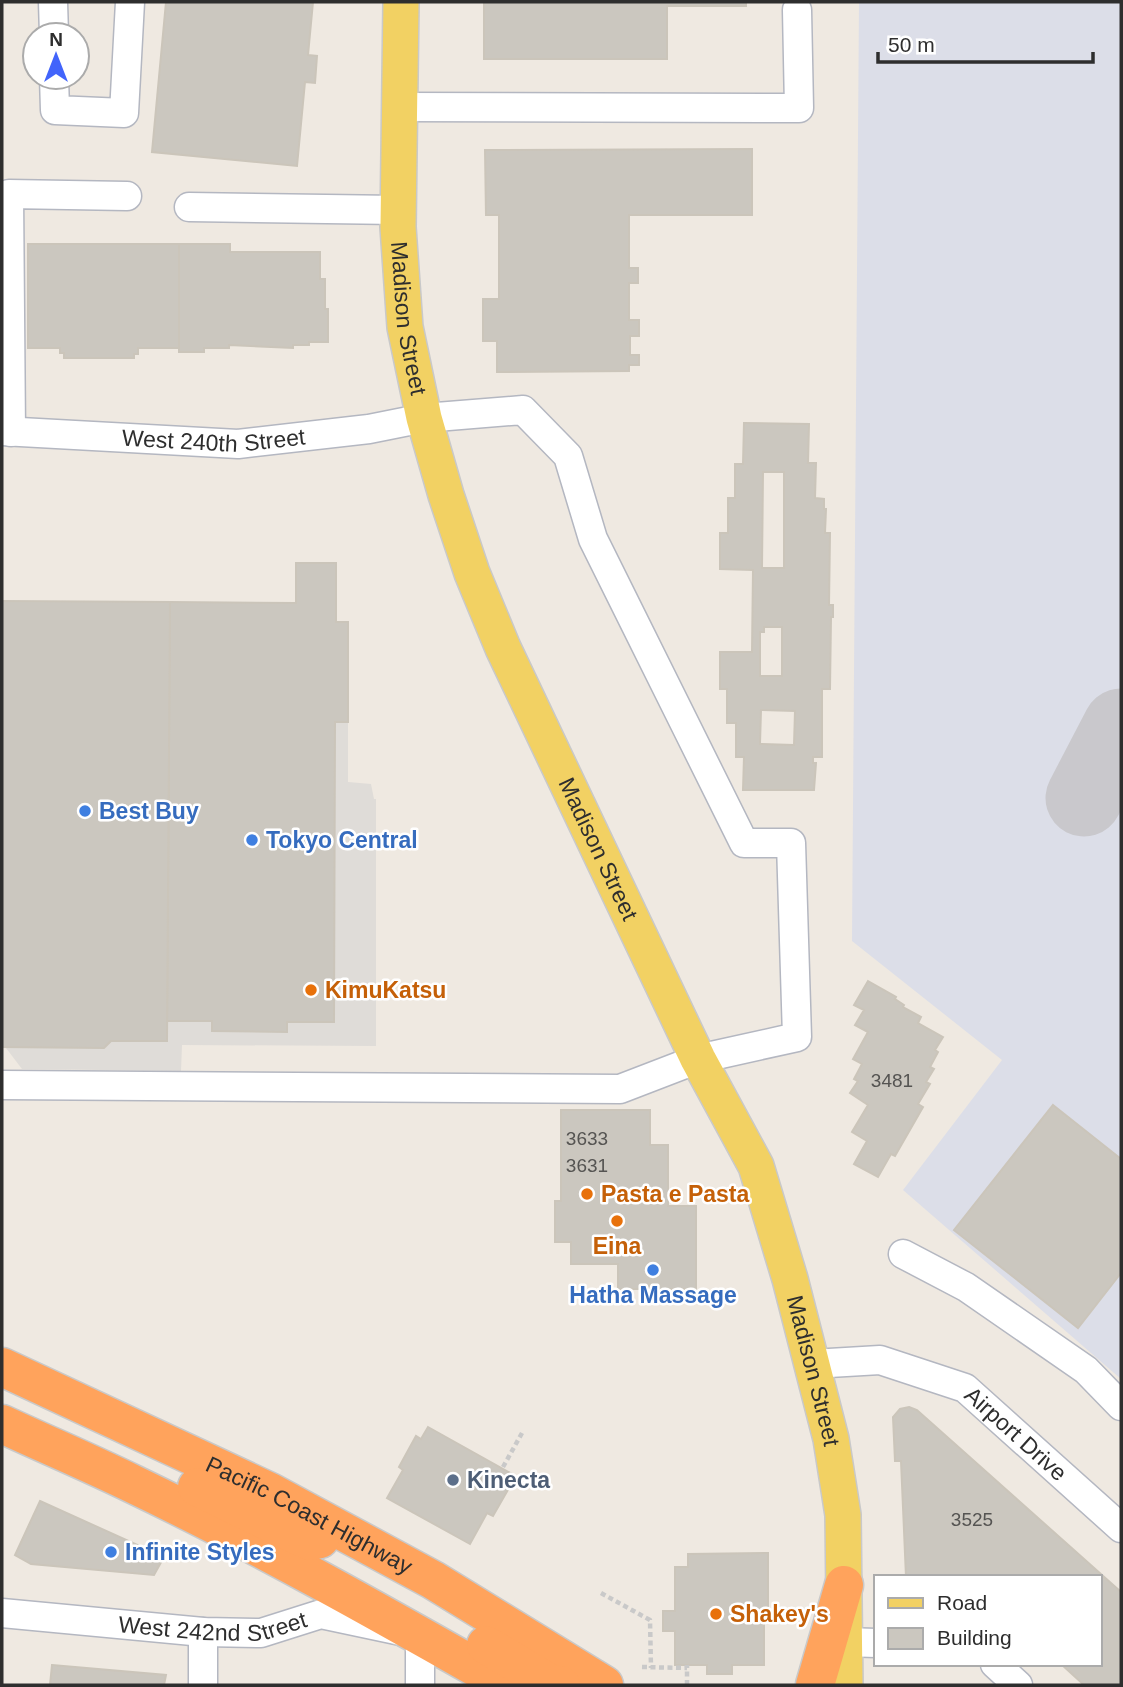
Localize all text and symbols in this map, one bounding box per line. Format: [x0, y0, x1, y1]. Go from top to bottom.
north arrow [21, 21, 91, 91]
scale bar [878, 21, 1093, 65]
text: N [49, 29, 63, 50]
text: 50 m [888, 33, 935, 56]
street label: Madison Street [386, 241, 432, 398]
street label: West 240th Street [121, 423, 307, 457]
street label: Madison Street [553, 773, 643, 925]
place label: Best Buy [99, 798, 199, 824]
marker: Best Buy [77, 803, 93, 819]
place label: Tokyo Central [266, 827, 418, 853]
marker: Tokyo Central [244, 832, 260, 848]
place label: KimuKatsu [325, 977, 446, 1003]
marker: KimuKatsu [303, 982, 319, 998]
house number: 3481 [871, 1070, 913, 1091]
house number: 3633 [566, 1128, 608, 1149]
house number: 3631 [566, 1155, 608, 1176]
place label: Pasta e Pasta [601, 1181, 750, 1207]
marker: Pasta e Pasta [579, 1186, 595, 1202]
marker: Eina [609, 1213, 625, 1229]
place label: Eina [593, 1233, 641, 1259]
marker: Hatha Massage [645, 1262, 661, 1278]
place label: Hatha Massage [569, 1282, 737, 1308]
street label: Madison Street [782, 1293, 845, 1448]
street label: Airport Drive [960, 1381, 1072, 1486]
street label: Pacific Coast Highway [202, 1451, 417, 1580]
place label: Kinecta [467, 1467, 550, 1493]
marker: Kinecta [445, 1472, 461, 1488]
house number: 3525 [951, 1509, 993, 1530]
place label: Infinite Styles [125, 1539, 275, 1565]
marker: Infinite Styles [103, 1544, 119, 1560]
legend [874, 1575, 1102, 1666]
text: Road [937, 1591, 987, 1614]
place label: Shakey's [730, 1601, 829, 1627]
street label: West 242nd Street [117, 1606, 310, 1646]
marker: Shakey's [708, 1606, 724, 1622]
text: Building [937, 1626, 1012, 1649]

